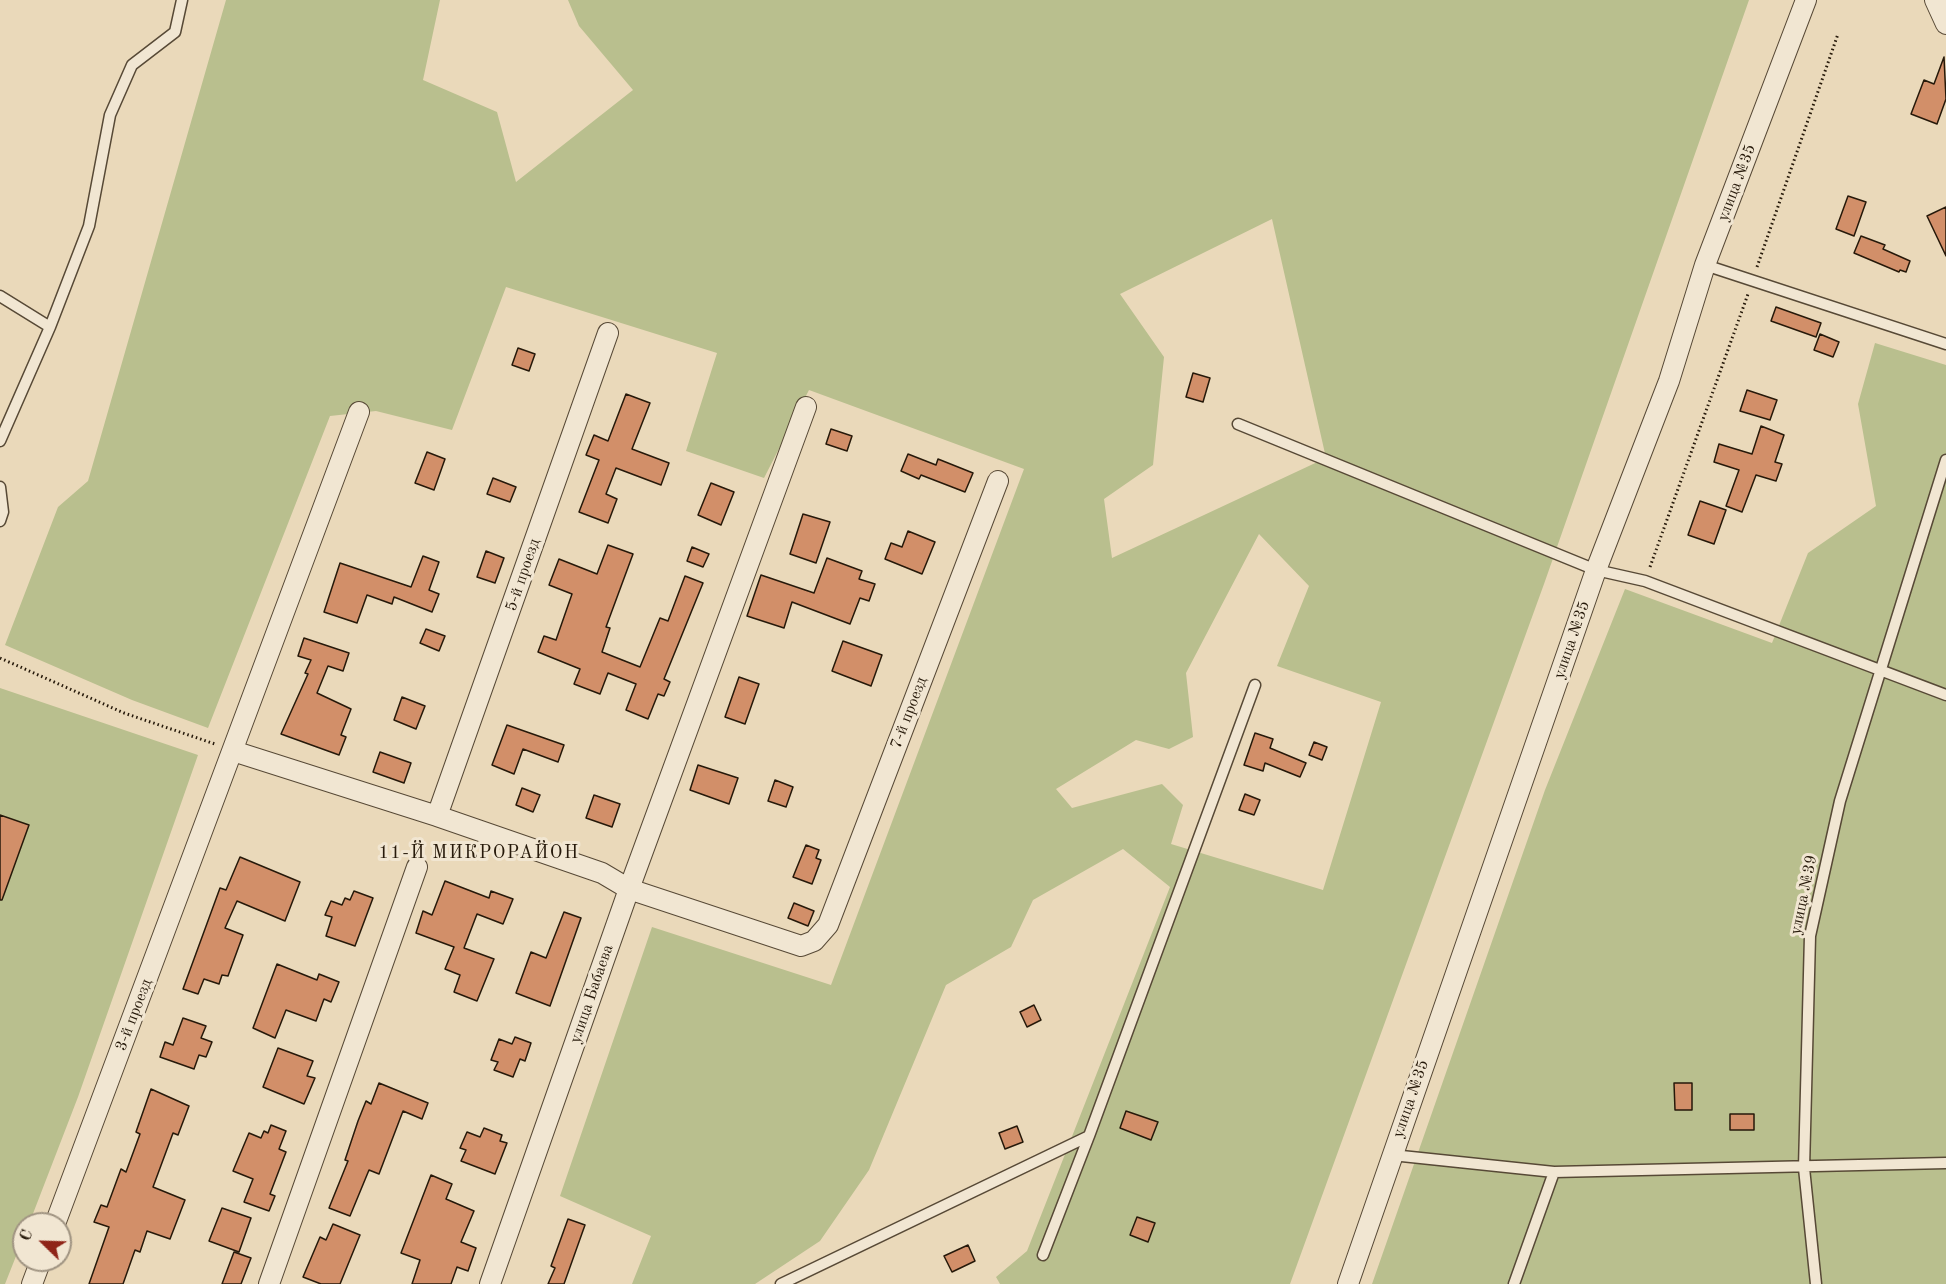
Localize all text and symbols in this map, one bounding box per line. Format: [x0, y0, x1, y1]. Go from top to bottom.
street label: улица №35 [1714, 142, 1760, 224]
street label: 5-й проезд [502, 536, 544, 614]
street label: улица №35 [1550, 599, 1594, 681]
street label: 7-й проезд [887, 674, 931, 752]
district label: 11-Й МИКРОРАЙОН [378, 842, 580, 864]
street label: улица №39 [1786, 853, 1822, 937]
street label: улица Бабаева [566, 942, 618, 1046]
street label: 3-й проезд [112, 976, 156, 1054]
street label: улица №35 [1389, 1058, 1433, 1140]
north arrow [12, 1212, 72, 1272]
text: С [18, 1228, 37, 1244]

